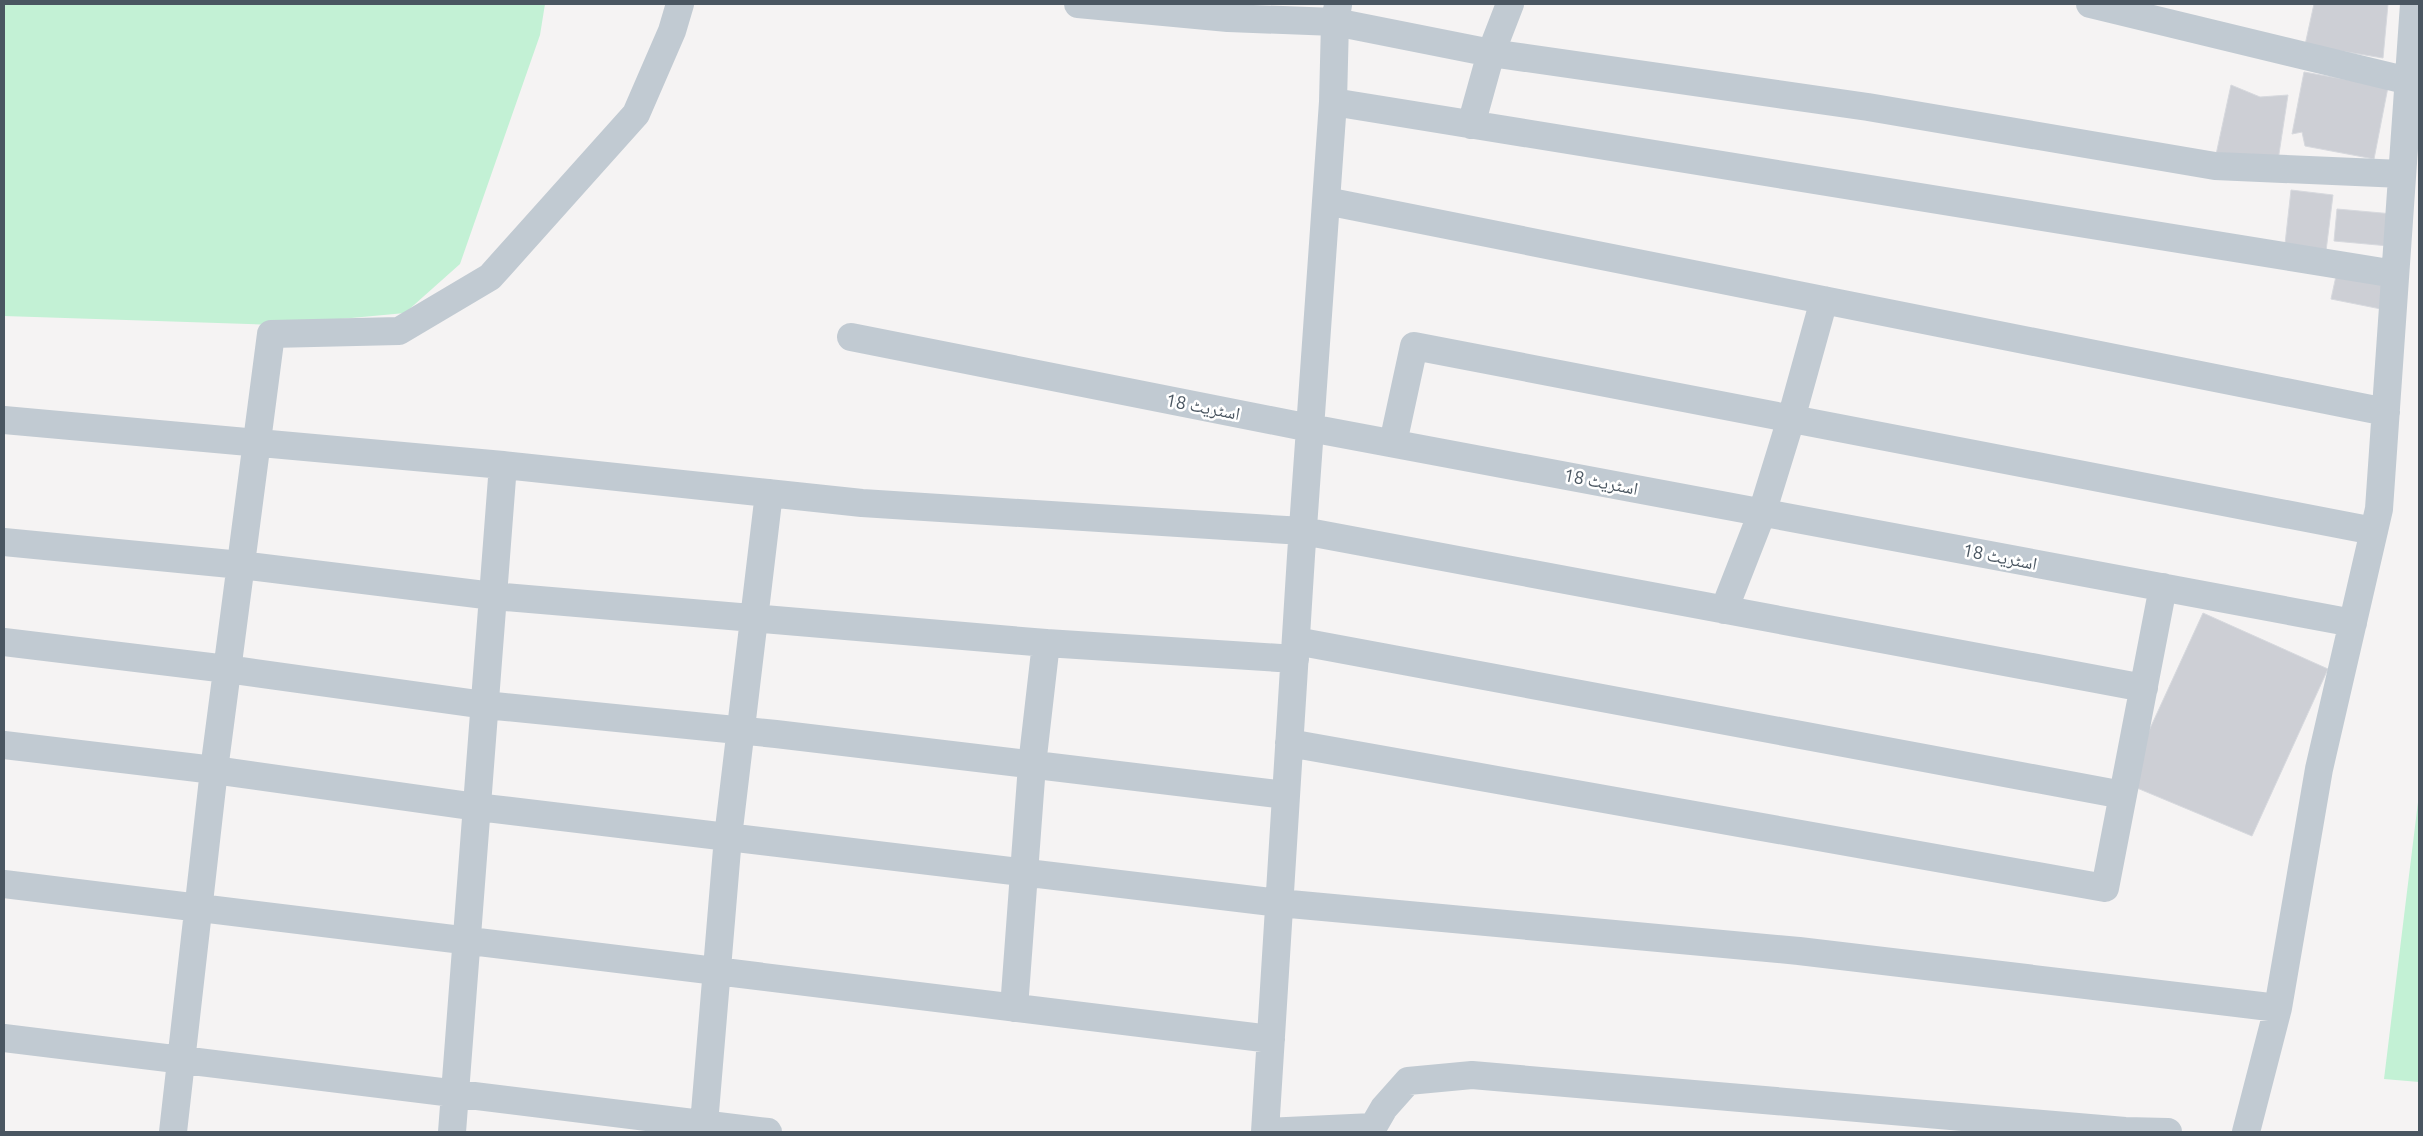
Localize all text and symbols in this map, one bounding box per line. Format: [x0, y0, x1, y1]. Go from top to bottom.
street label: اسٹریٹ 18 [1164, 389, 1242, 424]
street label: اسٹریٹ 18 [1562, 464, 1640, 499]
street label: اسٹریٹ 18 [1961, 539, 2039, 574]

